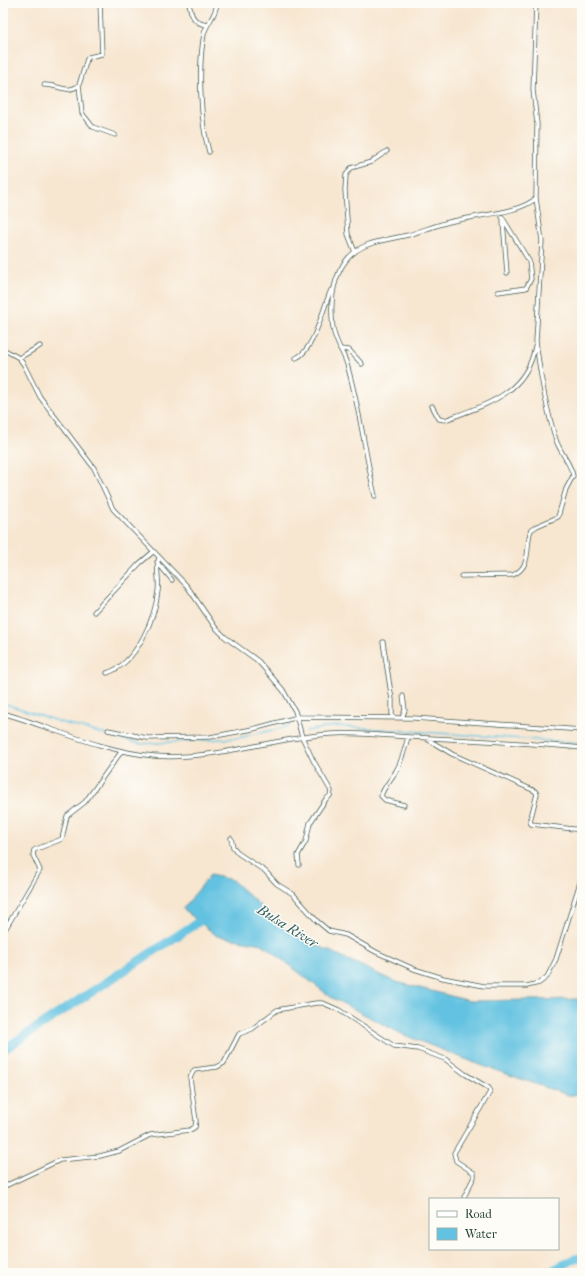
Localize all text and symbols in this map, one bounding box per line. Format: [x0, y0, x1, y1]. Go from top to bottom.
water label: Bulsa River [253, 901, 323, 953]
legend [429, 1198, 559, 1250]
text: Road [465, 1207, 492, 1221]
text: Water [464, 1227, 498, 1241]

